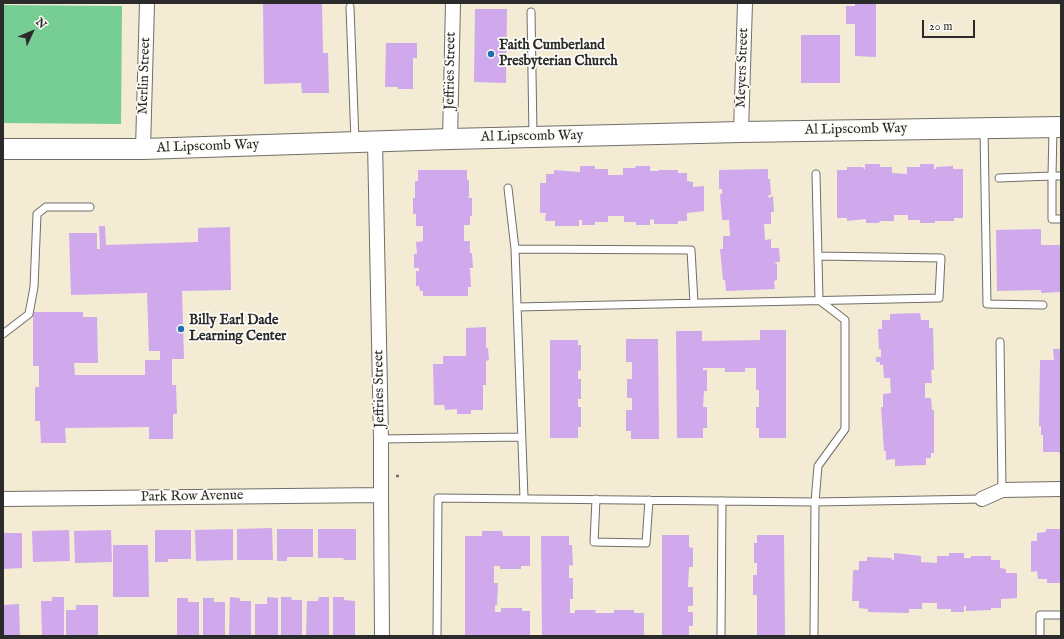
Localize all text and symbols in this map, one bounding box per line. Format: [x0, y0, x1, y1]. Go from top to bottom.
north arrow [12, 12, 52, 52]
scale bar [924, 12, 977, 38]
text: N [32, 15, 49, 32]
text: 20 m [929, 19, 952, 34]
street label: Meyers Street [733, 27, 753, 109]
street label: Jeffries Street [442, 32, 460, 110]
street label: Merlin Street [135, 37, 155, 115]
place label: Faith Cumberland Presbyterian Church [499, 38, 618, 70]
marker: Faith Cumberland Presbyterian Church [486, 49, 496, 59]
street label: Al Lipscomb Way [805, 121, 907, 139]
street label: Al Lipscomb Way [481, 128, 583, 146]
street label: Al Lipscomb Way [156, 137, 260, 157]
place label: Billy Earl Dade Learning Center [189, 313, 286, 346]
marker: Billy Earl Dade Learning Center [176, 324, 186, 334]
street label: Jeffries Street [371, 350, 389, 428]
street label: Park Row Avenue [141, 488, 243, 506]

